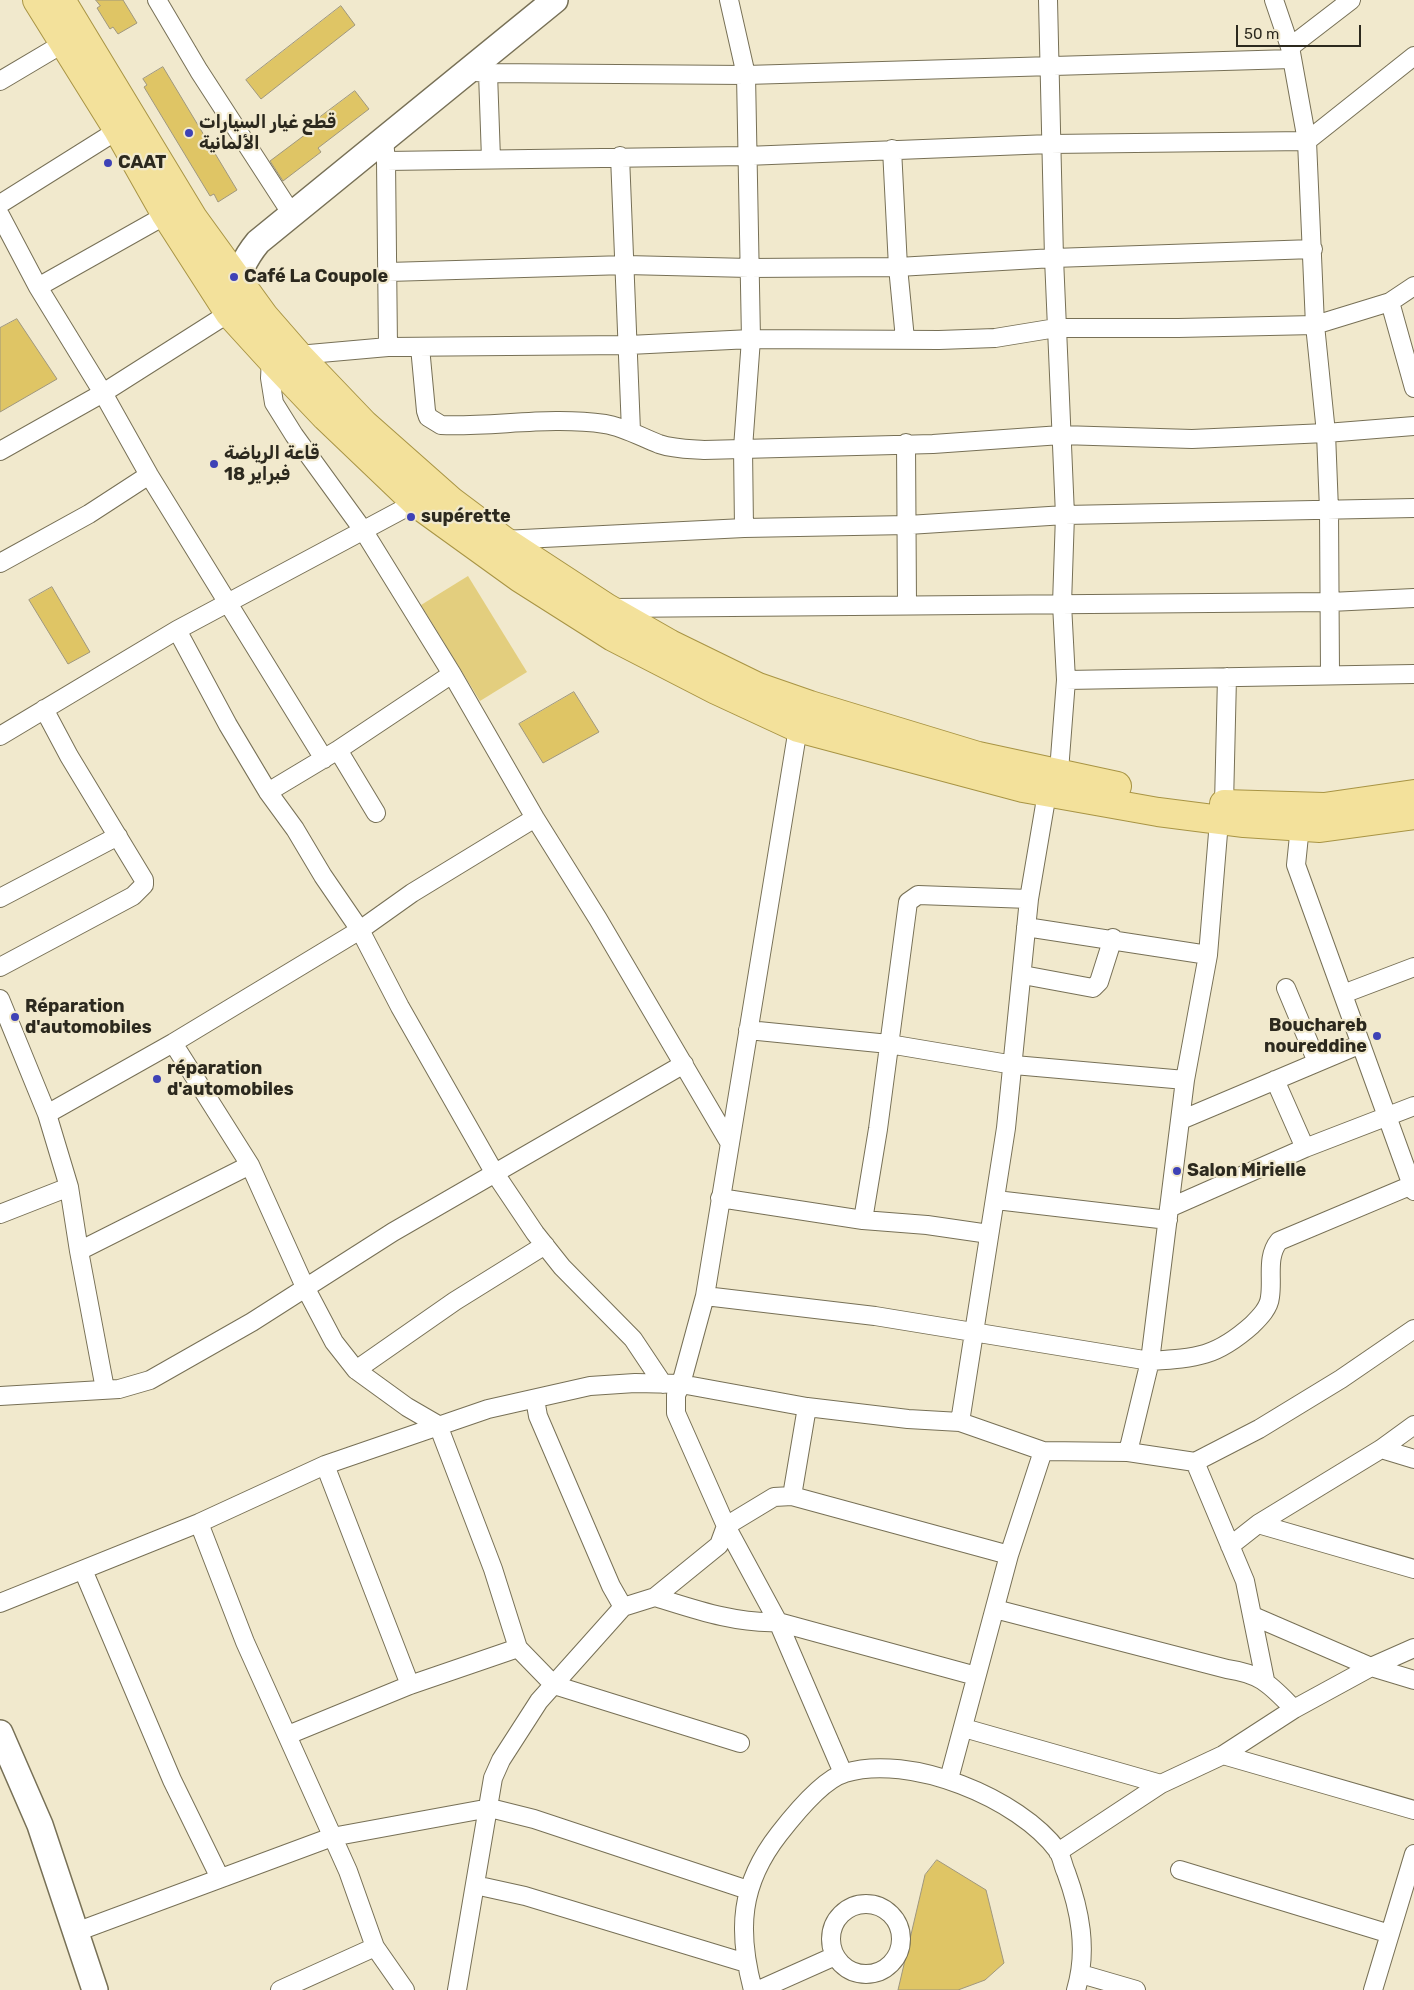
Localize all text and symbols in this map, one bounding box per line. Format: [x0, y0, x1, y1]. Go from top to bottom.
scale bar [1239, 15, 1364, 47]
text: 50 m [1244, 25, 1279, 43]
place label: قطع غيار السيارات الألمانية [199, 112, 336, 154]
marker: قطع غيار السيارات الألمانية [183, 127, 195, 139]
place label: CAAT [118, 152, 166, 174]
marker: CAAT [102, 157, 114, 169]
place label: Café La Coupole [244, 266, 388, 288]
marker: Café La Coupole [228, 271, 240, 283]
place label: قاعة الرياضة 18 فبراير [224, 443, 319, 486]
marker: قاعة الرياضة 18 فبراير [208, 458, 220, 470]
place label: supérette [421, 506, 511, 528]
marker: supérette [405, 511, 417, 523]
place label: Réparation d'automobiles [25, 996, 152, 1038]
marker: Réparation d'automobiles [9, 1011, 21, 1023]
place label: Bouchareb noureddine [1264, 1015, 1367, 1058]
marker: Bouchareb noureddine [1371, 1030, 1383, 1042]
place label: réparation d'automobiles [167, 1058, 294, 1100]
marker: réparation d'automobiles [151, 1073, 163, 1085]
place label: Salon Mirielle [1187, 1160, 1306, 1182]
marker: Salon Mirielle [1171, 1165, 1183, 1177]

